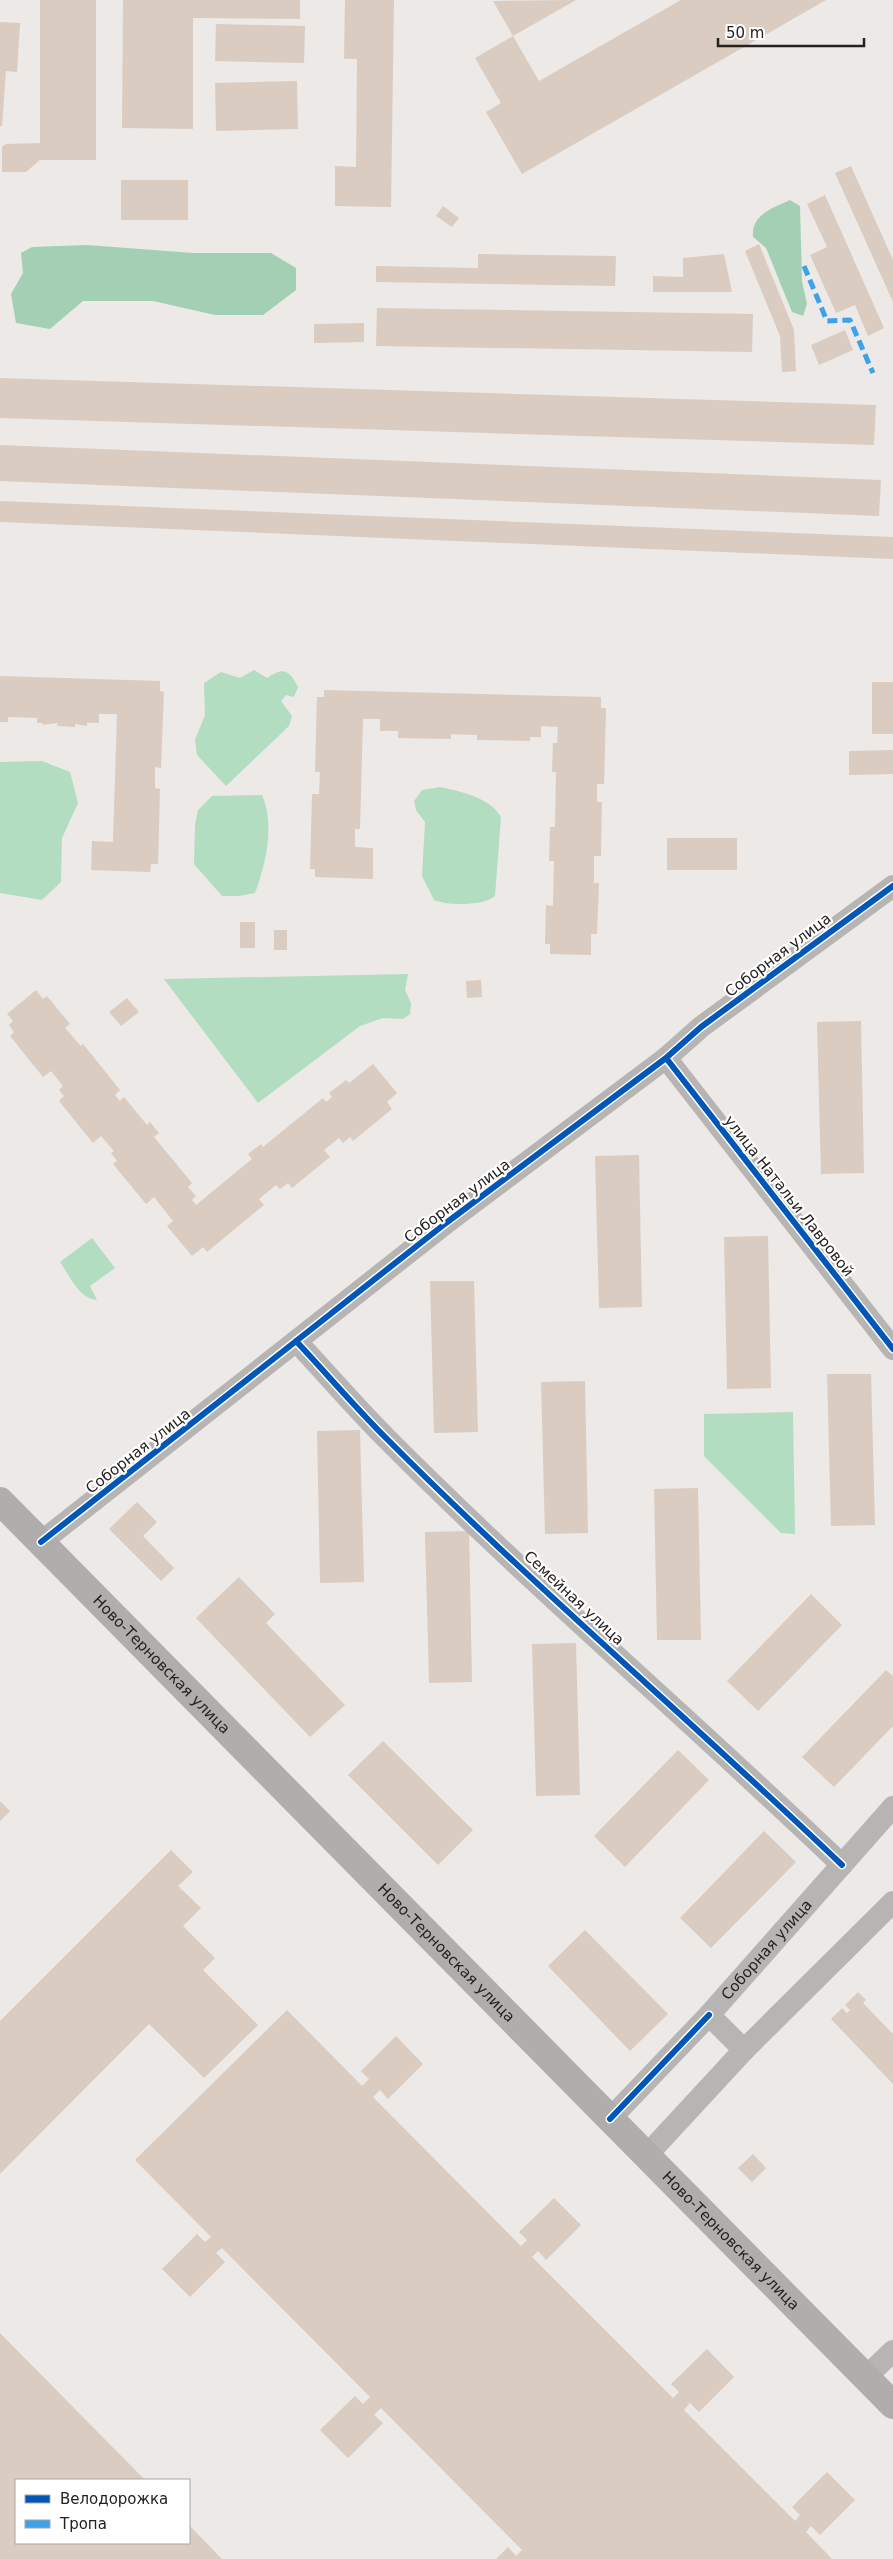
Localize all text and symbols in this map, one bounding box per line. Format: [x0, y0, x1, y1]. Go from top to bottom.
scale bar [718, 15, 864, 47]
text: 50 m [726, 24, 764, 42]
street label: Соборная улица [721, 909, 835, 1001]
street label: улица Натальи Лавровой [720, 1112, 858, 1280]
street label: Соборная улица [400, 1155, 514, 1247]
street label: Соборная улица [82, 1405, 194, 1497]
street label: Семейная улица [520, 1547, 628, 1649]
street label: Ново-Терновская улица [89, 1592, 234, 1738]
street label: Ново-Терновская улица [374, 1880, 519, 2026]
street label: Соборная улица [718, 1896, 816, 2004]
street label: Ново-Терновская улица [659, 2168, 803, 2314]
legend [15, 2479, 190, 2544]
text: Велодорожка [60, 2490, 168, 2508]
text: Тропа [59, 2515, 107, 2533]

